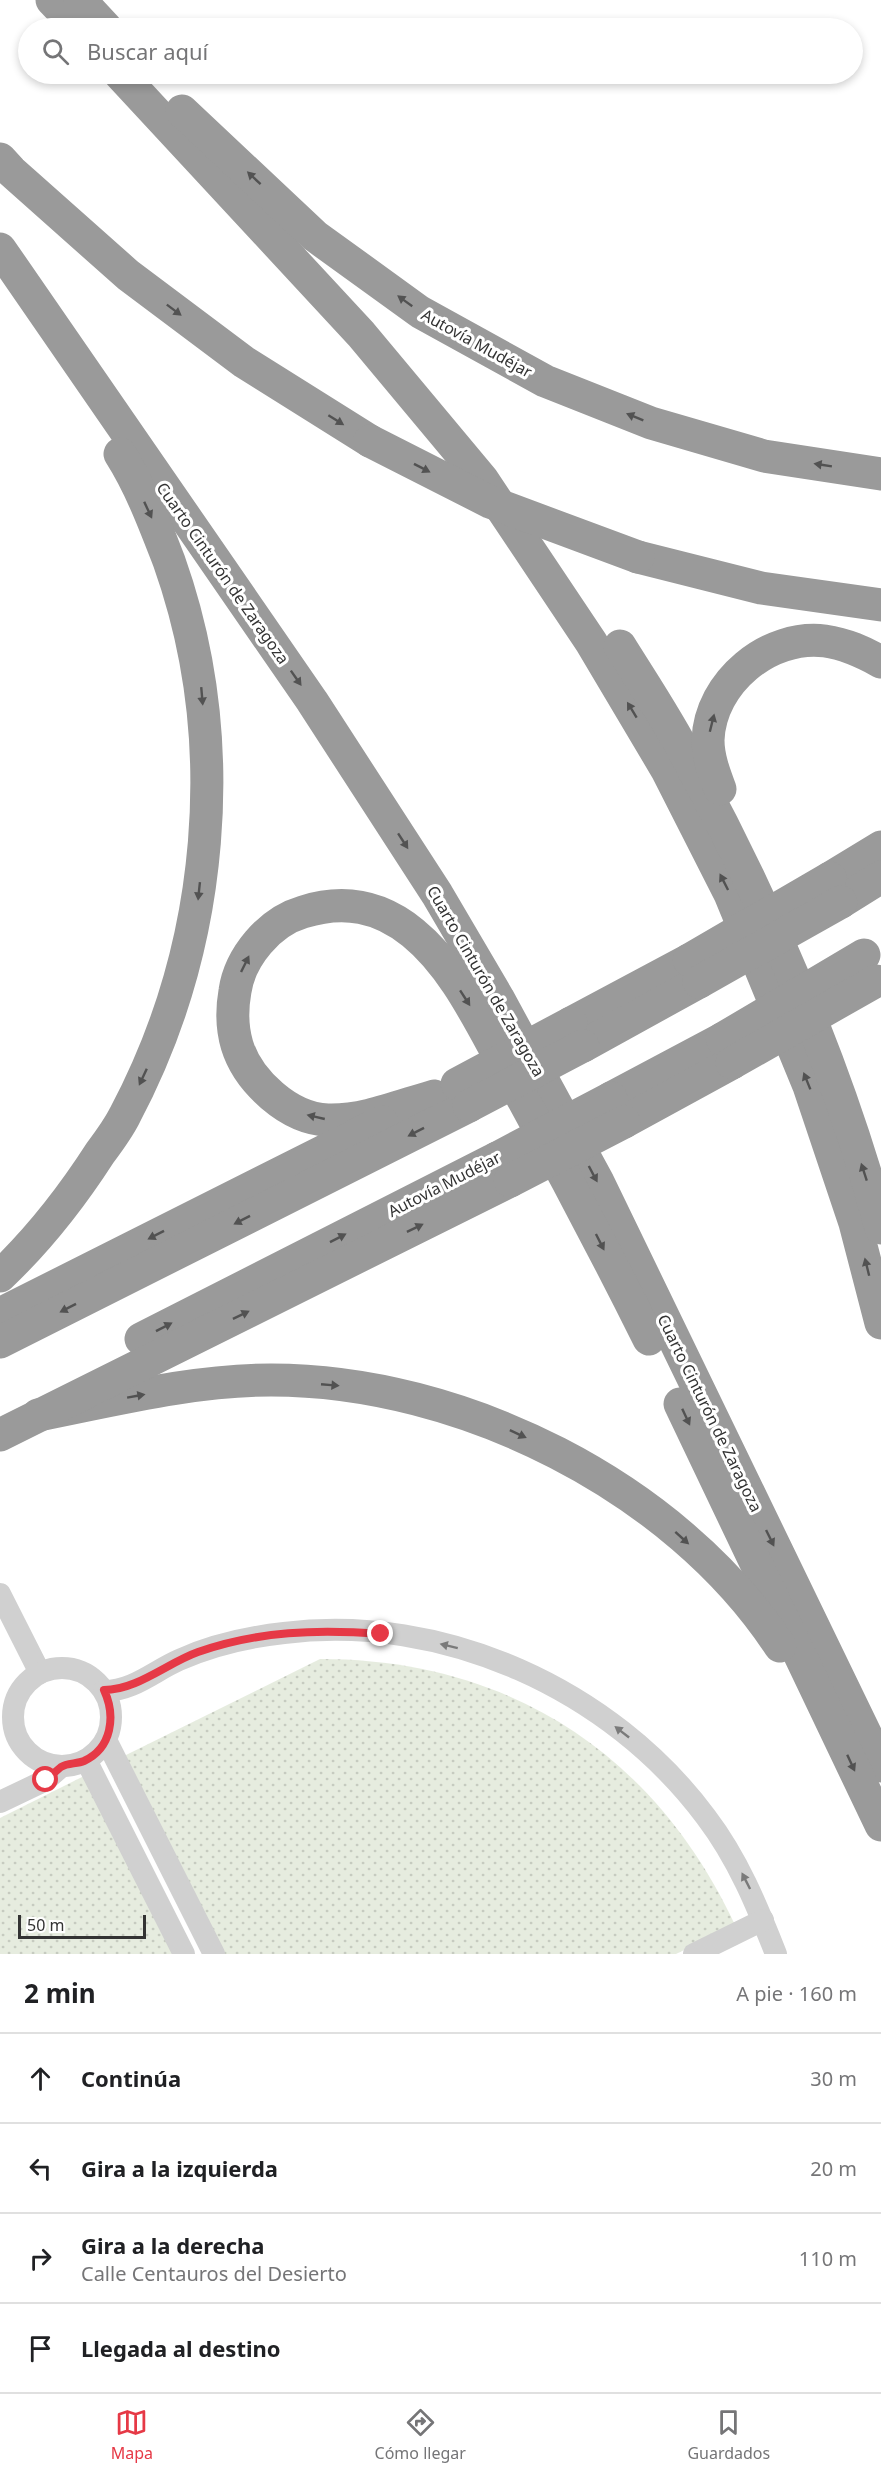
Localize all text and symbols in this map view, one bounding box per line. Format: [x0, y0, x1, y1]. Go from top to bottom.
search box [18, 18, 863, 84]
icon: search [39, 35, 72, 68]
text: Buscar aquí [87, 36, 208, 66]
one-way arrow [247, 172, 261, 186]
one-way arrow [398, 295, 414, 307]
street label: Autovía Mudéjar [418, 303, 537, 383]
one-way arrow [166, 304, 182, 316]
one-way arrow [626, 412, 644, 421]
one-way arrow [328, 414, 344, 425]
one-way arrow [814, 461, 833, 470]
one-way arrow [413, 463, 430, 472]
street label: Cuarto Cinturón de Zaragoza [152, 478, 294, 668]
one-way arrow [143, 501, 153, 519]
one-way arrow [290, 669, 302, 685]
one-way arrow [197, 687, 207, 706]
one-way arrow [626, 702, 637, 718]
one-way arrow [707, 713, 717, 732]
one-way arrow [397, 833, 408, 849]
one-way arrow [719, 873, 729, 890]
one-way arrow [194, 881, 204, 900]
street label: Cuarto Cinturón de Zaragoza [422, 881, 550, 1081]
one-way arrow [240, 955, 250, 973]
one-way arrow [459, 990, 470, 1006]
one-way arrow [139, 1068, 148, 1085]
one-way arrow [801, 1072, 811, 1090]
one-way arrow [306, 1112, 325, 1122]
one-way arrow [408, 1128, 425, 1137]
street label: Autovía Mudéjar [384, 1146, 504, 1222]
one-way arrow [859, 1163, 868, 1181]
one-way arrow [588, 1166, 598, 1183]
one-way arrow [234, 1215, 251, 1225]
one-way arrow [407, 1223, 424, 1233]
one-way arrow [148, 1231, 165, 1240]
one-way arrow [595, 1233, 605, 1250]
one-way arrow [330, 1234, 347, 1243]
one-way arrow [861, 1257, 871, 1276]
one-way arrow [59, 1303, 76, 1313]
one-way arrow [232, 1310, 249, 1319]
street label: Cuarto Cinturón de Zaragoza [652, 1311, 768, 1515]
one-way arrow [156, 1322, 173, 1332]
one-way arrow [321, 1380, 340, 1389]
one-way arrow [127, 1391, 146, 1400]
one-way arrow [682, 1408, 691, 1425]
one-way arrow [509, 1429, 526, 1438]
one-way arrow [765, 1529, 775, 1547]
one-way arrow [674, 1531, 689, 1544]
route end [367, 1620, 393, 1646]
one-way arrow [440, 1640, 458, 1650]
one-way arrow [614, 1725, 630, 1738]
one-way arrow [847, 1755, 856, 1772]
route start [32, 1766, 58, 1792]
one-way arrow [741, 1872, 750, 1889]
scale bar [18, 1912, 146, 1940]
text: 50 m [27, 1914, 64, 1936]
text: 2 min [24, 1975, 96, 2011]
text: A pie · 160 m [736, 1980, 857, 2007]
icon: ahead [24, 2062, 57, 2095]
text: Continúa [81, 2063, 181, 2093]
text: 30 m [810, 2065, 857, 2092]
icon: left [24, 2152, 57, 2185]
text: Gira a la izquierda [81, 2153, 278, 2183]
text: 20 m [810, 2155, 857, 2182]
text: Gira a la derecha [81, 2230, 265, 2260]
icon: right [24, 2242, 57, 2275]
text: 110 m [799, 2245, 857, 2272]
text: Calle Centauros del Desierto [81, 2260, 347, 2287]
icon: arrive [24, 2332, 57, 2365]
text: Llegada al destino [81, 2333, 281, 2363]
tab: Mapa [111, 2406, 153, 2464]
tab: Cómo llegar [375, 2406, 466, 2464]
tab: Guardados [687, 2406, 770, 2464]

